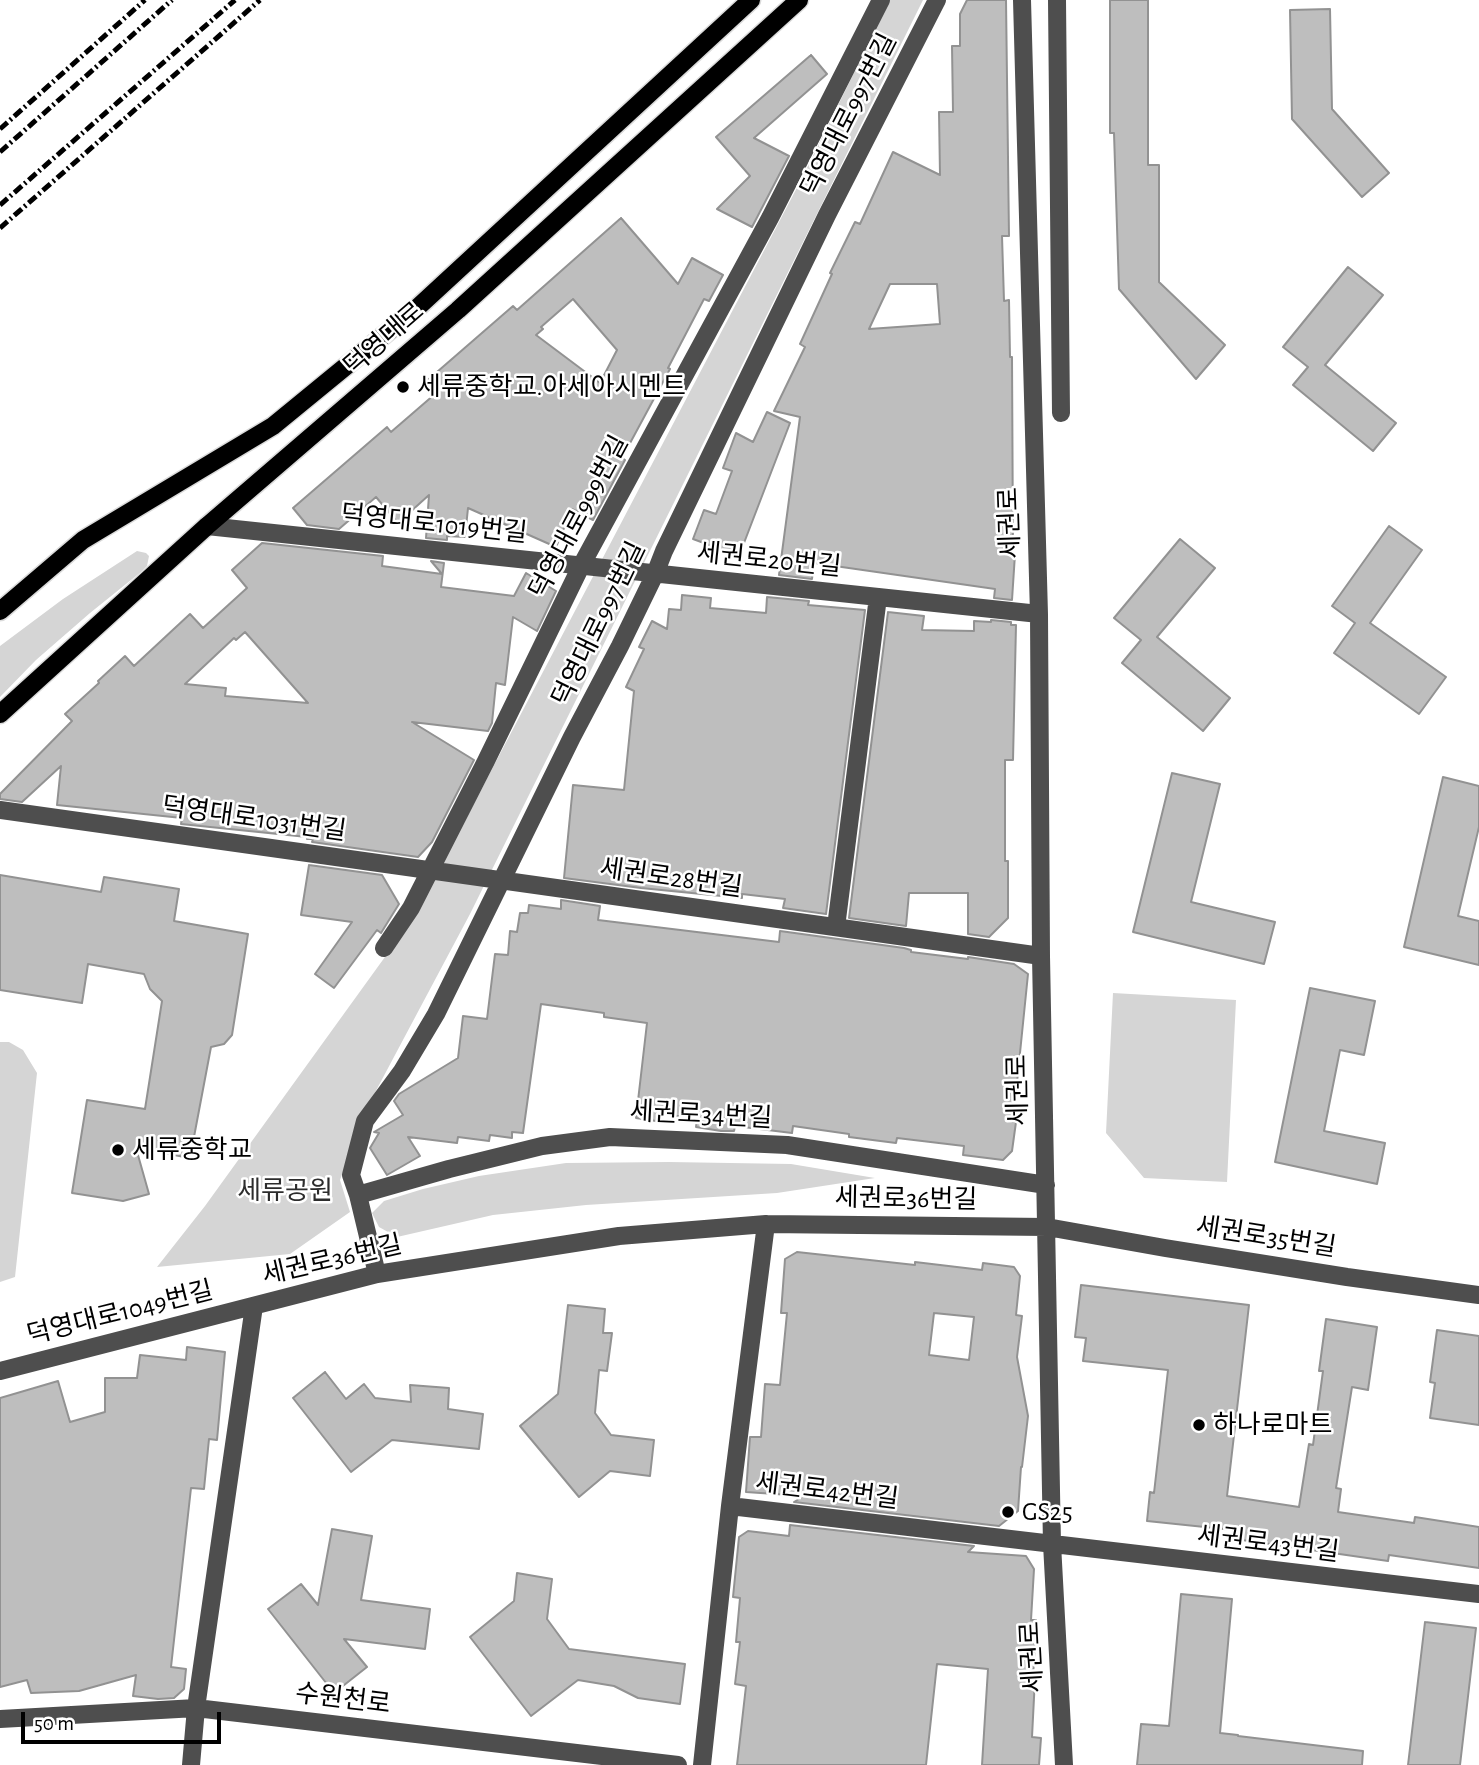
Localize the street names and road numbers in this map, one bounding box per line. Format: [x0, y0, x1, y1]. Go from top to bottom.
street label: 덕영대로997번길 [795, 28, 903, 202]
street label: 덕영대로 [338, 296, 430, 382]
street label: 덕영대로999번길 [523, 430, 635, 604]
street label: 세권로 [993, 487, 1027, 559]
street label: 덕영대로1019번길 [339, 499, 529, 549]
street label: 덕영대로997번길 [546, 537, 652, 711]
street label: 세권로20번길 [695, 537, 843, 583]
street label: 덕영대로1031번길 [160, 791, 348, 847]
street label: 세권로28번길 [598, 853, 744, 903]
street label: 세권로 [1002, 1054, 1034, 1126]
street label: 세권로34번길 [629, 1096, 773, 1134]
street label: 세권로36번길 [834, 1182, 978, 1216]
street label: 세권로35번길 [1194, 1211, 1338, 1263]
street label: 세권로36번길 [259, 1229, 405, 1291]
street label: 덕영대로1049번길 [24, 1275, 216, 1351]
street label: 세권로42번길 [754, 1467, 900, 1515]
street label: 세권로43번길 [1195, 1520, 1341, 1568]
street label: 세권로 [1015, 1620, 1049, 1694]
street label: 수원천로 [294, 1678, 392, 1720]

